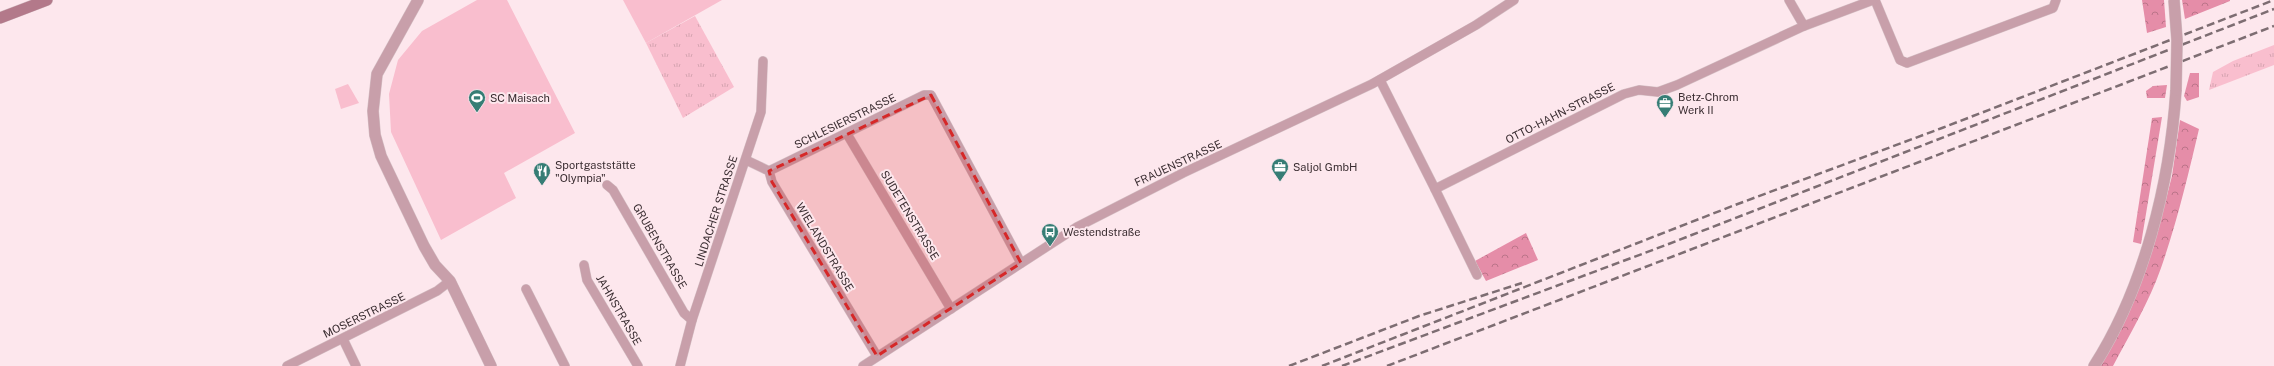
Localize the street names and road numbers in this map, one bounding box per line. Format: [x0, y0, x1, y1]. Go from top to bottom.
street label: OTTO-HAHN-STRASSE [1503, 80, 1617, 146]
street label: SCHLESIERSTRASSE [792, 91, 898, 151]
street label: FRAUENSTRASSE [1133, 137, 1224, 188]
street label: LINDACHER STRASSE [692, 154, 740, 268]
street label: SUDETENSTRASSE [879, 168, 941, 262]
street label: GRUBENSTRASSE [631, 201, 689, 291]
street label: WIELANDSTRASSE [794, 201, 856, 294]
street label: JAHNSTRASSE [594, 273, 644, 347]
street label: MOSERSTRASSE [321, 290, 407, 340]

